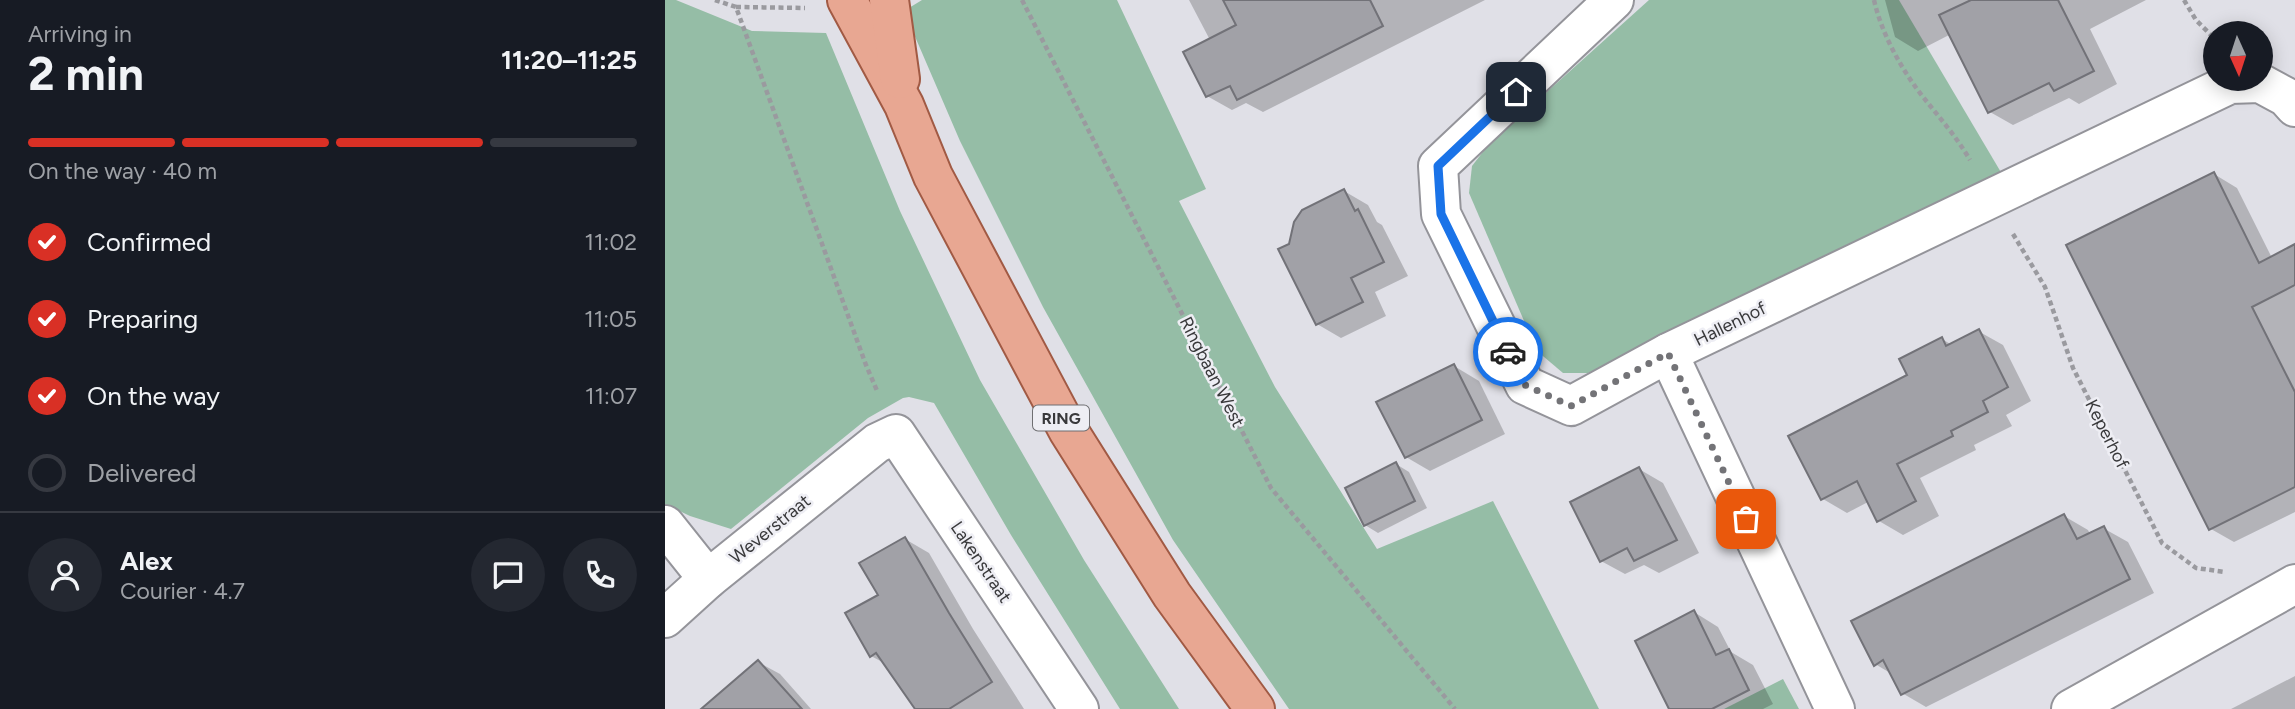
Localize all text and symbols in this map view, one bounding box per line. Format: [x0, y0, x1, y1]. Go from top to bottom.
text: Arriving in [28, 20, 132, 48]
north arrow [2203, 21, 2273, 91]
map controls [2203, 21, 2273, 91]
text: 11:20–11:25 [501, 44, 637, 76]
text: 2 min [28, 46, 144, 102]
pin [1486, 62, 1546, 122]
icon: home [1497, 73, 1535, 111]
text: On the way · 40 m [28, 157, 217, 185]
icon: check [28, 223, 66, 261]
text: Confirmed [87, 226, 211, 258]
text: 11:02 [585, 228, 637, 256]
street label: Hallenhof [1690, 297, 1770, 351]
icon: check [28, 300, 66, 338]
text: Preparing [87, 303, 198, 335]
text: 11:05 [584, 305, 637, 333]
street label: Ringbaan West [1175, 313, 1249, 431]
courier [1473, 317, 1543, 387]
icon: car [1489, 333, 1527, 371]
icon: check [28, 377, 66, 415]
text: On the way [87, 380, 220, 412]
text: 11:07 [585, 382, 637, 410]
street label: Keperhof [2080, 396, 2134, 472]
road number: RING [1033, 406, 1089, 430]
text: Delivered [87, 457, 196, 489]
pin [1716, 489, 1776, 549]
street label: Weverstraat [725, 490, 815, 568]
icon: bag [1727, 500, 1765, 538]
street label: Lakenstraat [946, 517, 1016, 607]
button: person [28, 538, 102, 612]
button: chat [471, 538, 545, 612]
button: phone [563, 538, 637, 612]
text: Alex [120, 545, 173, 577]
text: Courier · 4.7 [120, 577, 245, 605]

